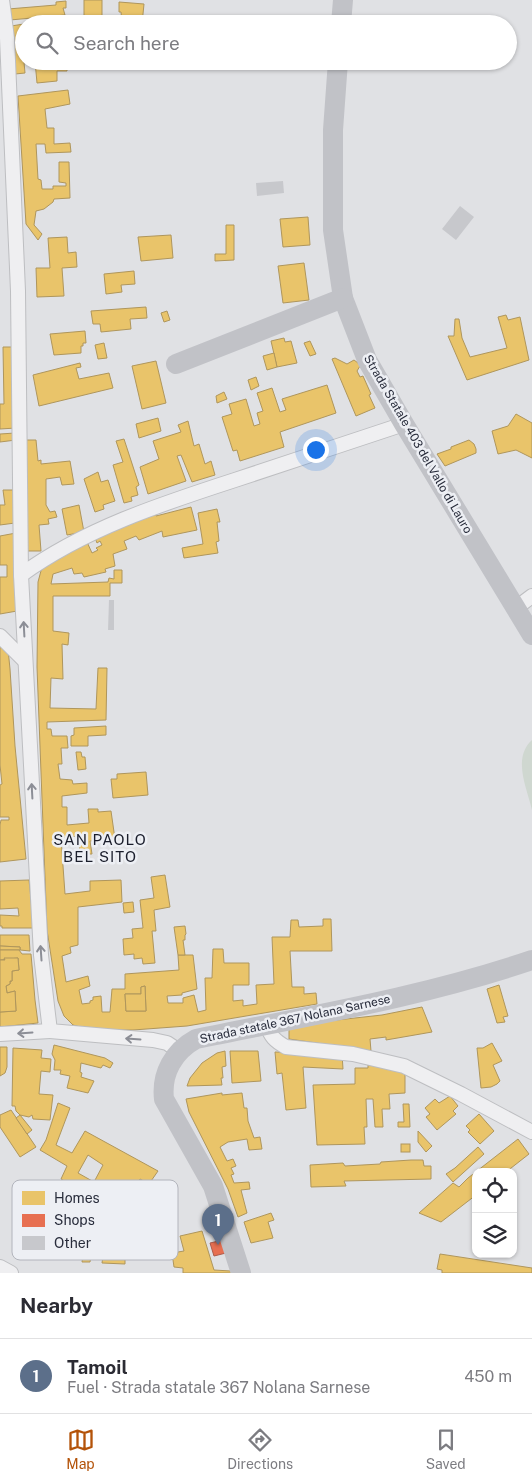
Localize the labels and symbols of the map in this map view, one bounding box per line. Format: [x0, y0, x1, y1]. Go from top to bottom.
street label: Strada Statale 403 del Vallo di Lauro [361, 352, 475, 536]
your location [303, 437, 329, 463]
one-way arrow [19, 621, 28, 637]
one-way arrow [28, 783, 37, 799]
district label: SAN PAOLO BEL SITO [53, 831, 147, 865]
one-way arrow [37, 945, 46, 961]
street label: Strada statale 367 Nolana Sarnese [198, 992, 392, 1046]
one-way arrow [17, 1028, 33, 1037]
one-way arrow [126, 1034, 142, 1043]
legend [12, 1180, 178, 1260]
text: Homes [54, 1190, 100, 1206]
pin: 1 [202, 1204, 234, 1245]
text: Shops [54, 1212, 95, 1228]
text: Other [54, 1235, 91, 1251]

